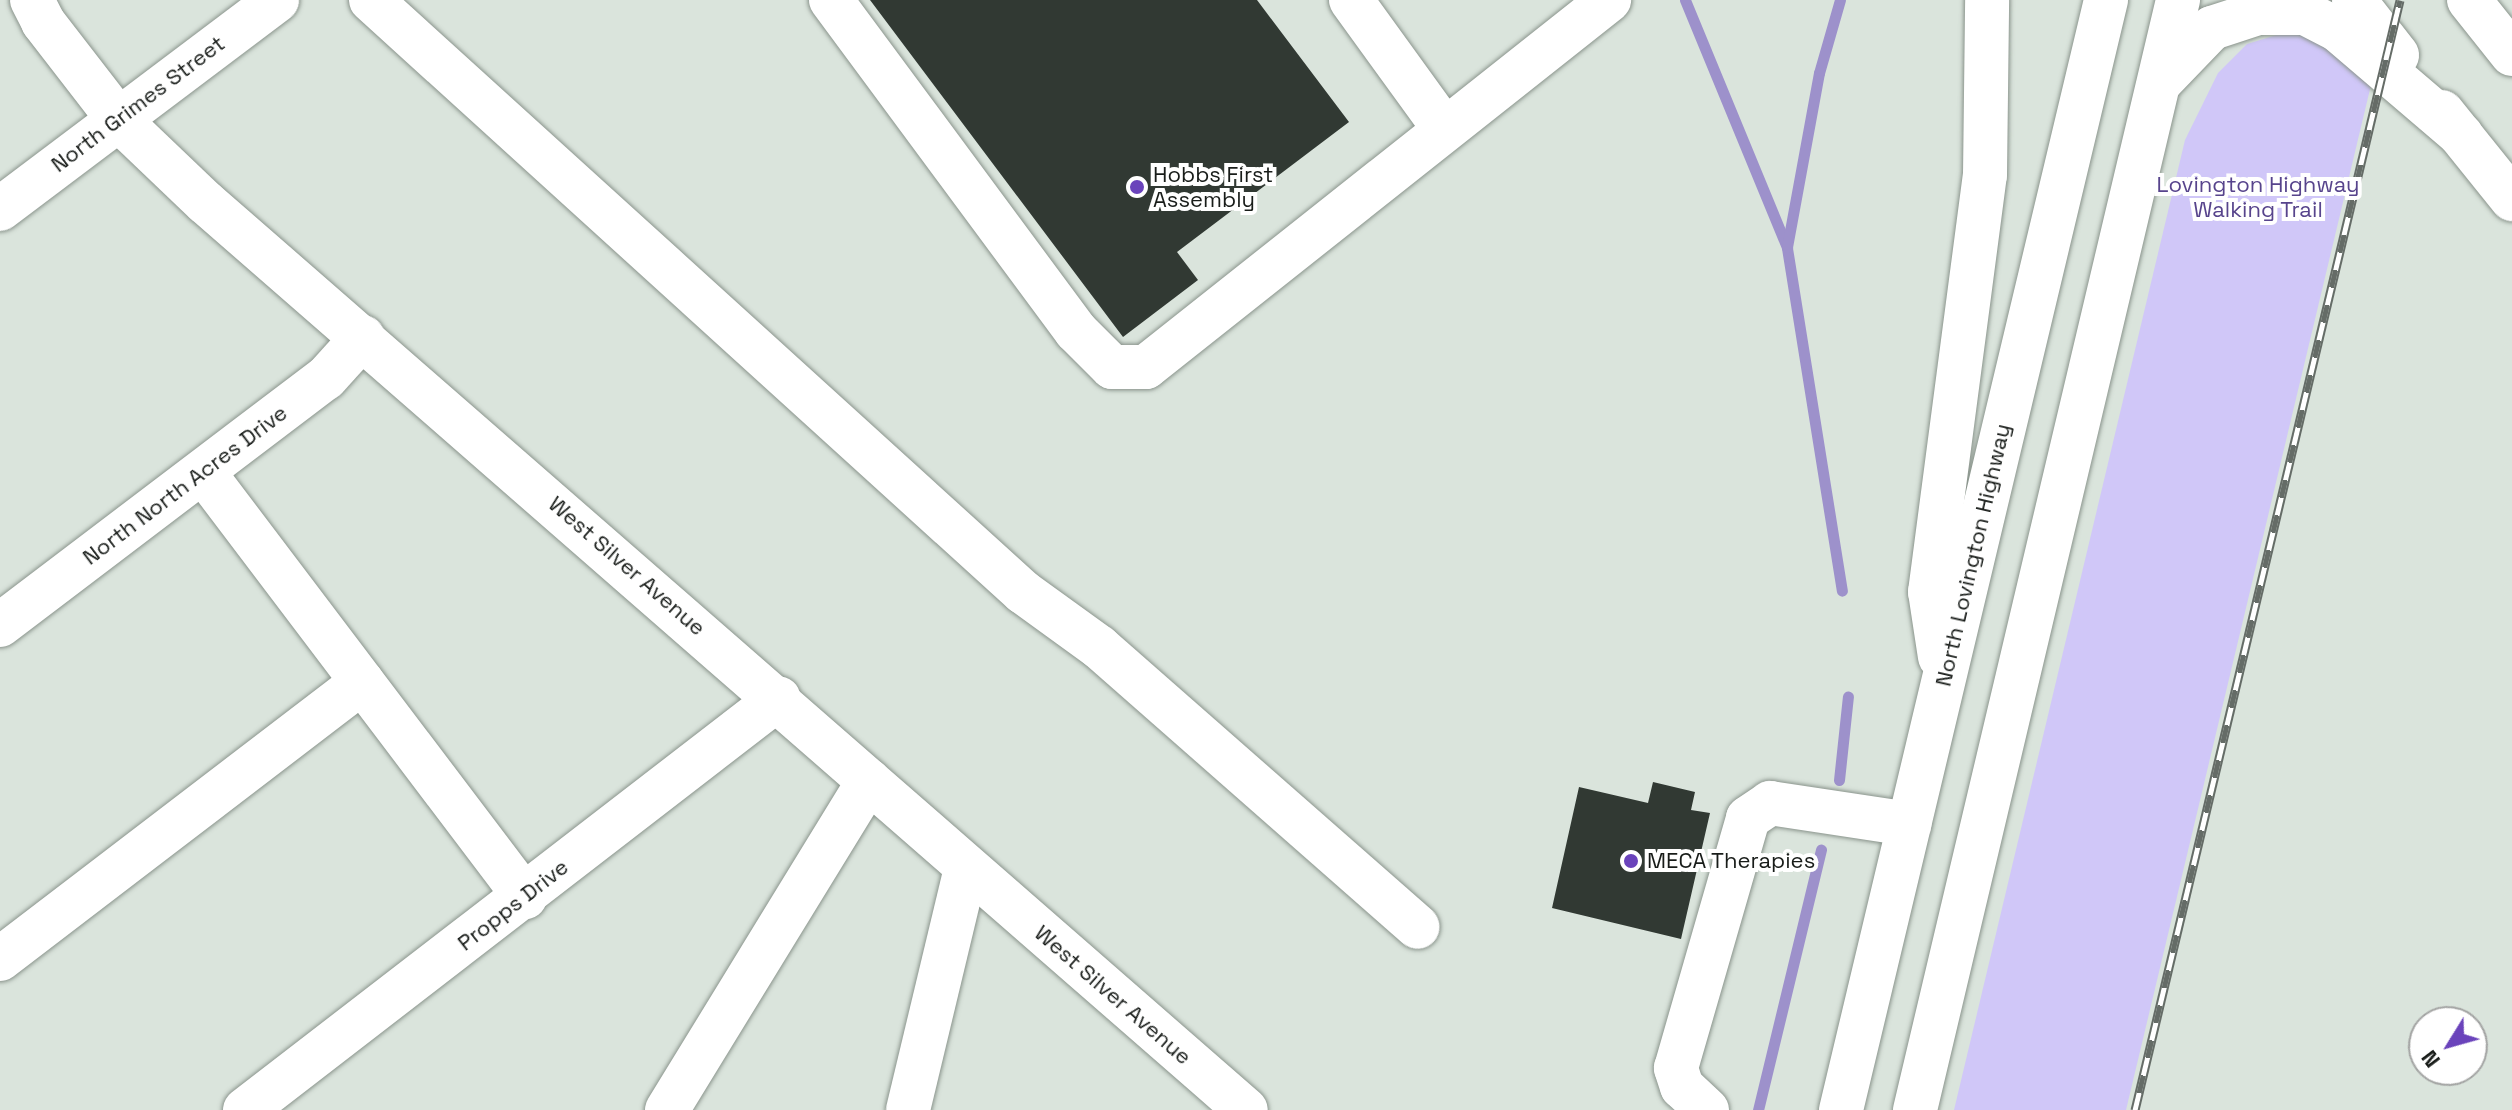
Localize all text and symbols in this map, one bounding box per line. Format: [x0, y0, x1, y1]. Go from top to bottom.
street label: North Grimes Street [46, 30, 230, 178]
place label: Hobbs First Assembly [1153, 161, 1273, 212]
park label: Lovington Highway Walking Trail [2157, 171, 2359, 222]
marker: Hobbs First Assembly [1128, 178, 1146, 196]
street label: North North Acres Drive [77, 399, 293, 571]
street label: North Lovington Highway [1930, 421, 2016, 689]
street label: West Silver Avenue [543, 491, 711, 641]
place label: MECA Therapies [1647, 848, 1816, 874]
marker: MECA Therapies [1622, 852, 1640, 870]
street label: Propps Drive [452, 854, 574, 956]
street label: West Silver Avenue [1029, 920, 1197, 1070]
north arrow [2408, 1006, 2488, 1086]
text: N [2415, 1045, 2446, 1074]

